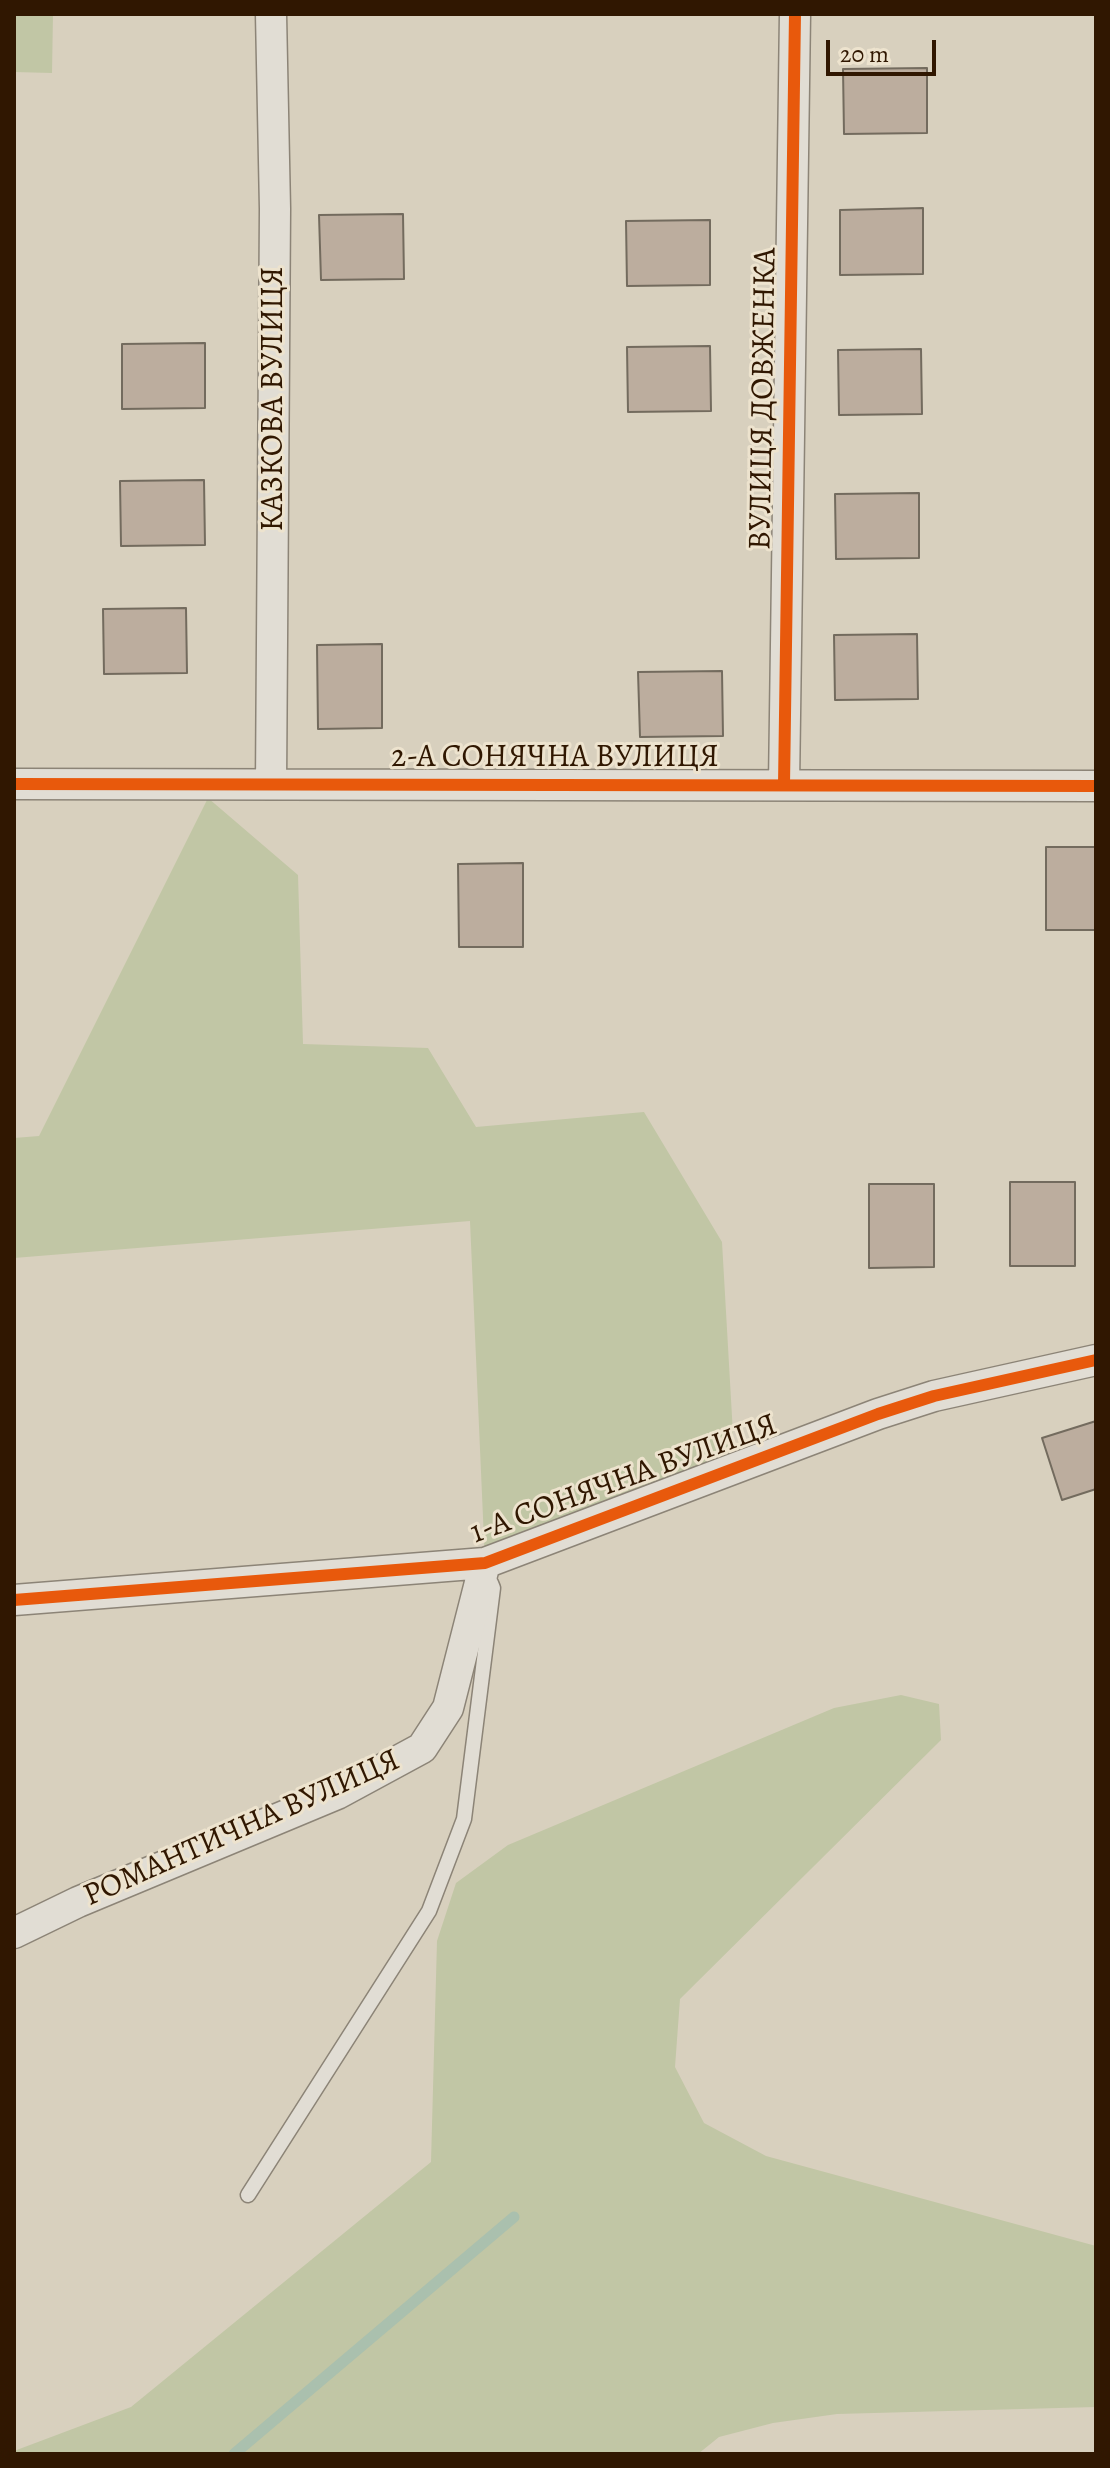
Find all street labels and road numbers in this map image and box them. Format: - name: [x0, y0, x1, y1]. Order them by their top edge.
- street label: ВУЛИЦЯ ДОВЖЕНКА: [742, 247, 786, 551]
- street label: КАЗКОВА ВУЛИЦЯ: [255, 266, 293, 532]
- street label: 2-А СОНЯЧНА ВУЛИЦЯ: [391, 739, 719, 777]
- street label: 1-А СОНЯЧНА ВУЛИЦЯ: [465, 1407, 783, 1553]
- street label: РОМАНТИЧНА ВУЛИЦЯ: [78, 1742, 406, 1916]

